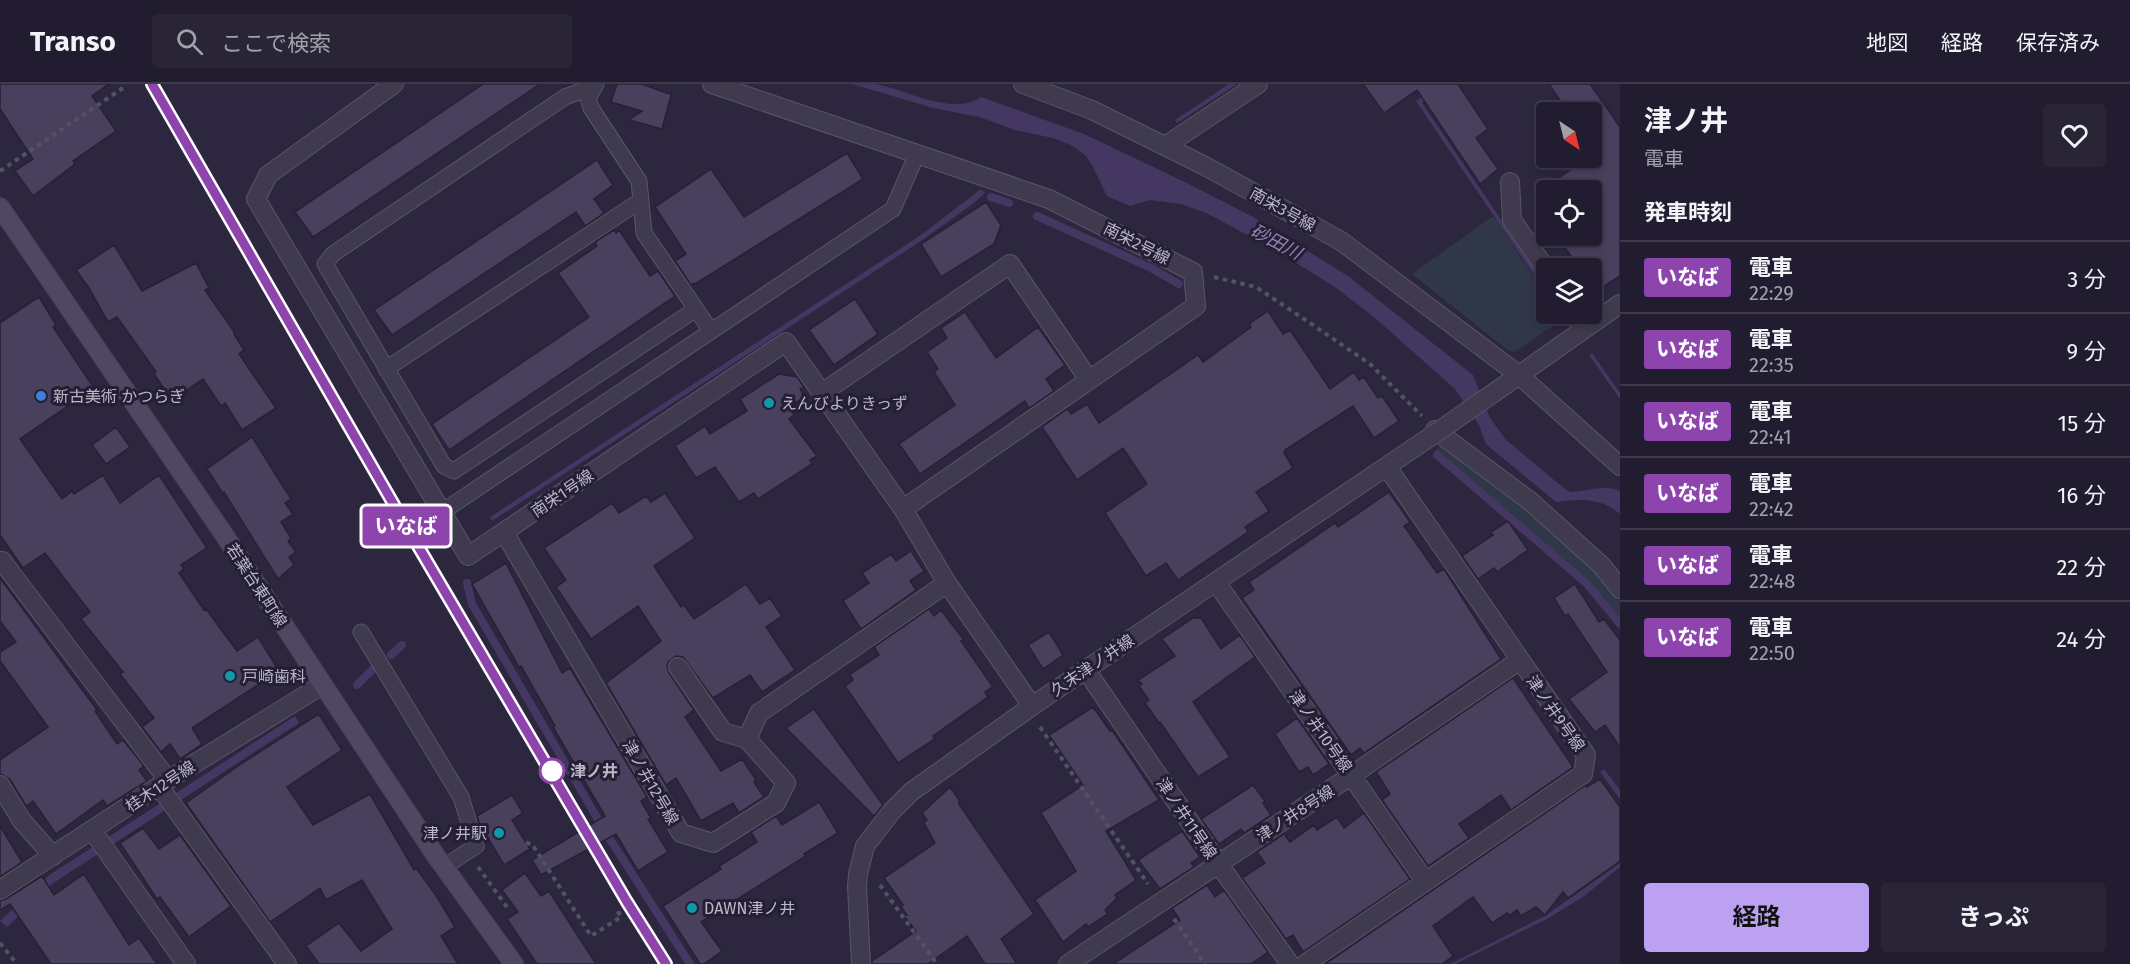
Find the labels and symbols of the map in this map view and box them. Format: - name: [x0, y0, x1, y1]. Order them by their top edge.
- north arrow: [1536, 102, 1602, 168]
- street label: 南栄3号線: [1247, 184, 1319, 235]
- street label: 南栄2号線: [1100, 219, 1173, 268]
- water label: 砂田川: [1247, 220, 1307, 265]
- place label: 新古美術 かつらぎ: [53, 387, 185, 406]
- marker: 新古美術 かつらぎ: [34, 389, 48, 403]
- place label: えんびよりきっず: [781, 394, 908, 413]
- marker: えんびよりきっず: [762, 396, 776, 410]
- street label: 南栄1号線: [528, 466, 597, 521]
- line badge: いなば: [372, 506, 440, 546]
- street label: 若葉台東町線: [222, 540, 291, 631]
- street label: 久末津ノ井線: [1047, 631, 1137, 700]
- place label: 戸崎歯科: [242, 667, 306, 686]
- marker: 戸崎歯科: [223, 669, 237, 683]
- street label: 津ノ井9号線: [1522, 672, 1589, 755]
- street label: 津ノ井10号線: [1285, 687, 1356, 776]
- street label: 津ノ井12号線: [619, 736, 683, 828]
- street label: 桂木12号線: [122, 757, 199, 816]
- marker: 津ノ井: [539, 758, 565, 784]
- place label: 津ノ井: [570, 762, 618, 781]
- street label: 津ノ井11号線: [1153, 774, 1221, 862]
- street label: 津ノ井8号線: [1253, 781, 1338, 846]
- place label: 津ノ井駅: [423, 824, 487, 843]
- marker: 津ノ井駅: [492, 826, 506, 840]
- place label: DAWN津ノ井: [704, 899, 795, 918]
- marker: DAWN津ノ井: [685, 901, 699, 915]

